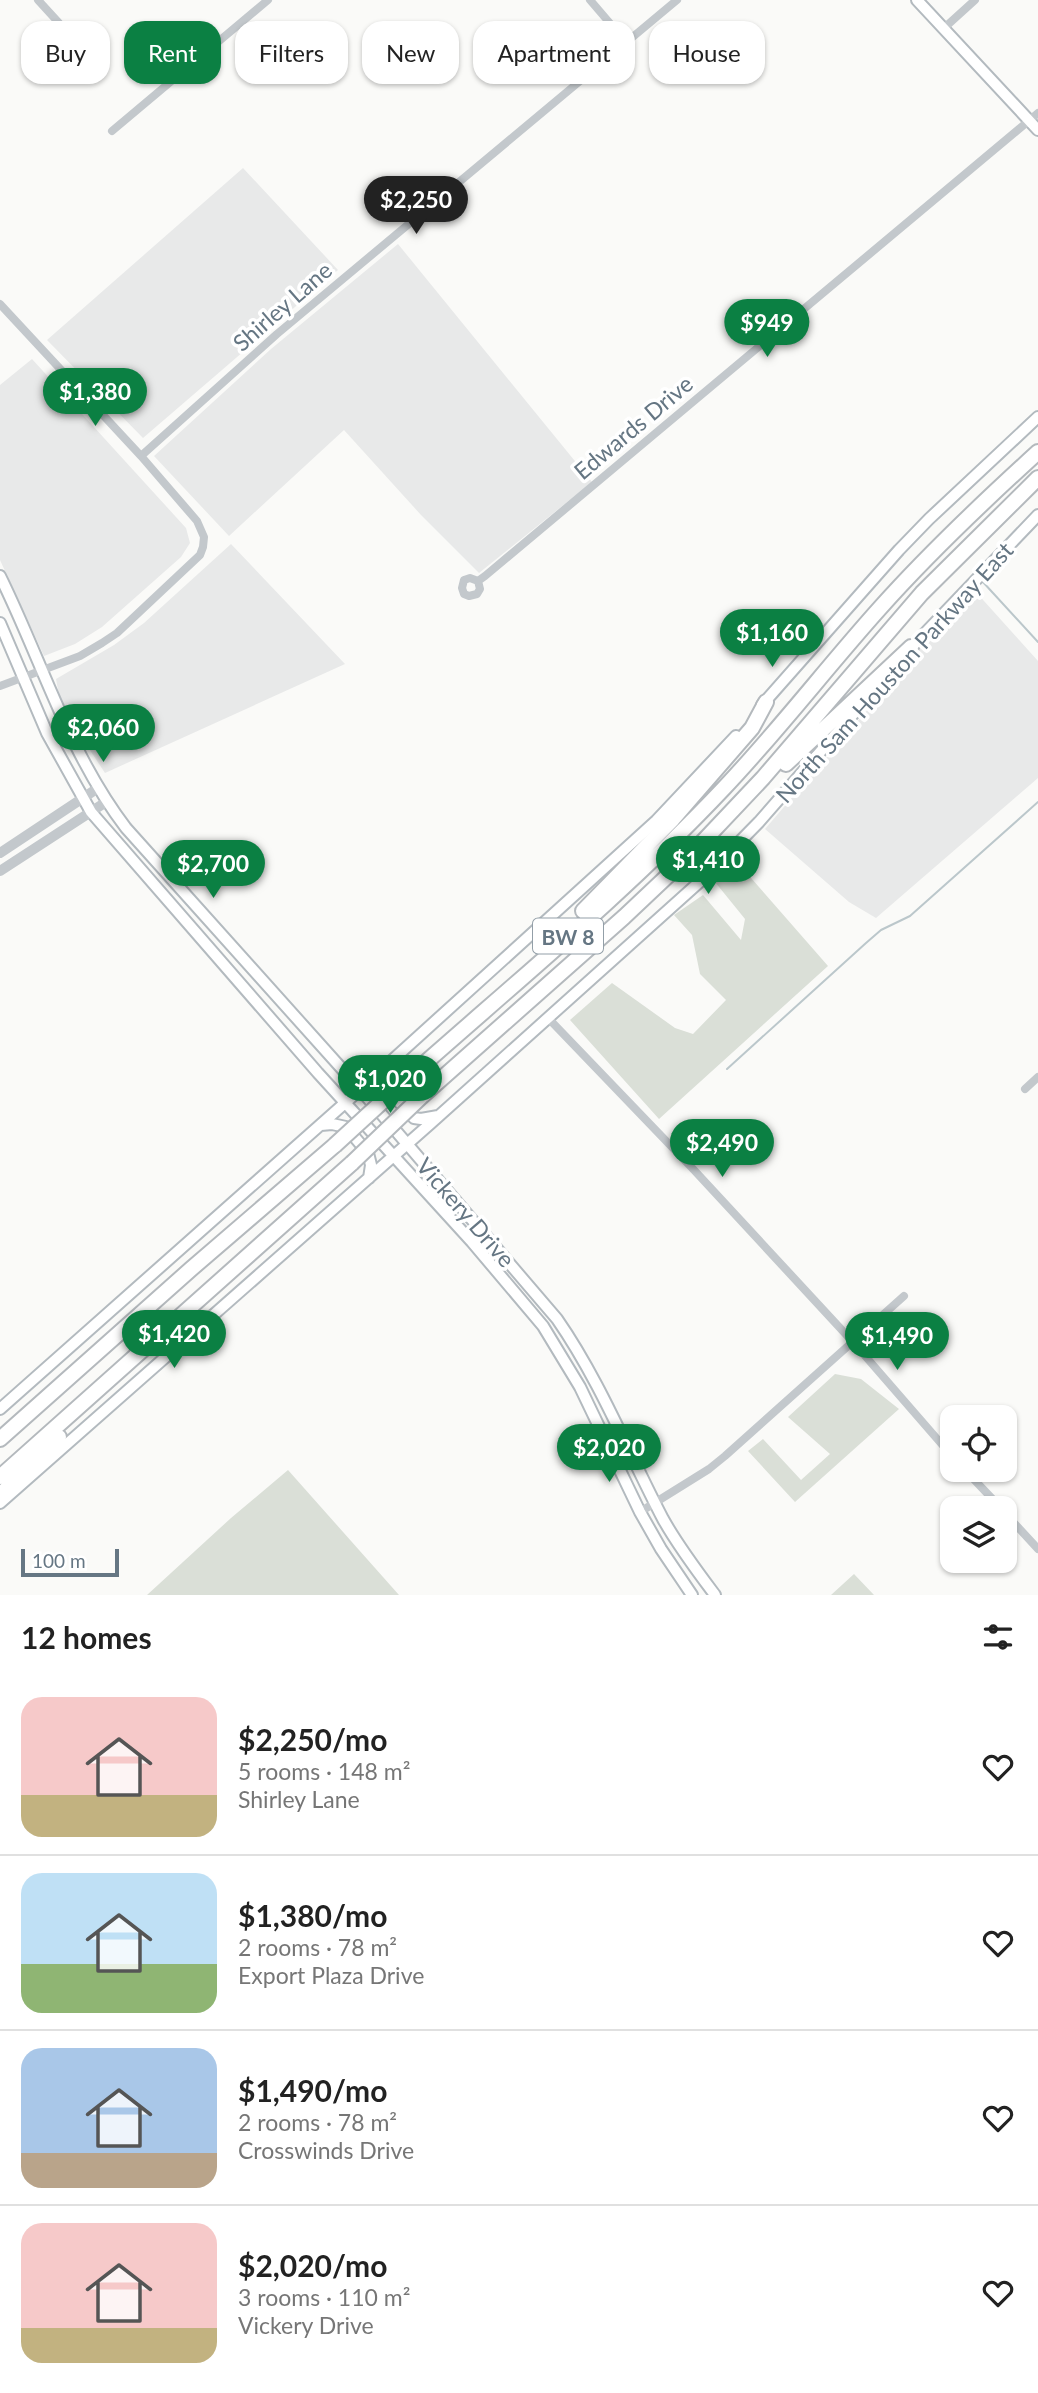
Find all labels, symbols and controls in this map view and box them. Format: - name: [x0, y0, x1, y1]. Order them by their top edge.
- chip: Buy: [21, 21, 110, 84]
- chip: Rent: [124, 21, 221, 84]
- chip: Filters: [235, 21, 348, 84]
- chip: New: [362, 21, 459, 84]
- chip: Apartment: [473, 21, 635, 84]
- chip: House: [649, 21, 765, 84]
- pin: $2,250: [359, 176, 473, 236]
- text: $2,250: [380, 185, 452, 213]
- street label: Shirley Lane: [227, 256, 337, 356]
- pin: $949: [726, 300, 808, 359]
- text: $949: [740, 308, 794, 336]
- pin: $1,380: [38, 368, 152, 428]
- street label: Edwards Drive: [568, 369, 698, 485]
- text: $1,380: [59, 377, 131, 405]
- street label: North Sam Houston Parkway East: [769, 535, 1019, 808]
- pin: $1,160: [715, 610, 829, 669]
- text: $1,160: [736, 618, 808, 646]
- pin: $2,060: [46, 704, 160, 764]
- text: $2,060: [67, 713, 139, 741]
- pin: $1,410: [651, 836, 765, 896]
- pin: $2,700: [156, 841, 270, 900]
- text: $1,410: [672, 845, 744, 873]
- text: $2,700: [177, 849, 249, 877]
- road number: BW 8: [533, 918, 603, 954]
- pin: $1,020: [333, 1056, 447, 1115]
- text: $1,020: [354, 1064, 426, 1092]
- pin: $2,490: [665, 1120, 779, 1179]
- text: $2,490: [686, 1128, 758, 1156]
- street label: Vickery Drive: [411, 1152, 521, 1272]
- pin: $1,420: [117, 1310, 231, 1370]
- pin: $1,490: [840, 1312, 954, 1372]
- text: $1,420: [138, 1319, 210, 1347]
- text: $1,490: [861, 1321, 933, 1349]
- map controls: [940, 1405, 1017, 1573]
- button: locate: [940, 1405, 1017, 1482]
- pin: $2,020: [552, 1424, 666, 1484]
- text: $2,020: [573, 1433, 645, 1461]
- button: layers: [940, 1496, 1017, 1573]
- scale bar: [21, 1546, 119, 1578]
- text: 100 m: [32, 1549, 86, 1572]
- icon: filters: [979, 1618, 1017, 1656]
- text: 12 homes: [21, 1619, 152, 1655]
- text: $2,250/mo: [238, 1721, 387, 1757]
- icon: home: [77, 1725, 161, 1809]
- icon: heart: [979, 1748, 1017, 1786]
- text: 5 rooms · 148 m²: [238, 1757, 410, 1785]
- text: Shirley Lane: [238, 1785, 360, 1813]
- text: $1,380/mo: [238, 1897, 387, 1933]
- icon: home: [77, 1901, 161, 1985]
- icon: heart: [979, 1924, 1017, 1962]
- text: 2 rooms · 78 m²: [238, 1933, 397, 1961]
- text: Export Plaza Drive: [238, 1961, 424, 1989]
- text: $1,490/mo: [238, 2072, 387, 2108]
- icon: home: [77, 2076, 161, 2160]
- icon: heart: [979, 2099, 1017, 2137]
- text: 2 rooms · 78 m²: [238, 2108, 397, 2136]
- text: Crosswinds Drive: [238, 2136, 414, 2164]
- text: $2,020/mo: [238, 2247, 387, 2283]
- icon: home: [77, 2251, 161, 2335]
- icon: heart: [979, 2274, 1017, 2312]
- text: 3 rooms · 110 m²: [238, 2283, 410, 2311]
- text: Vickery Drive: [238, 2311, 374, 2339]

